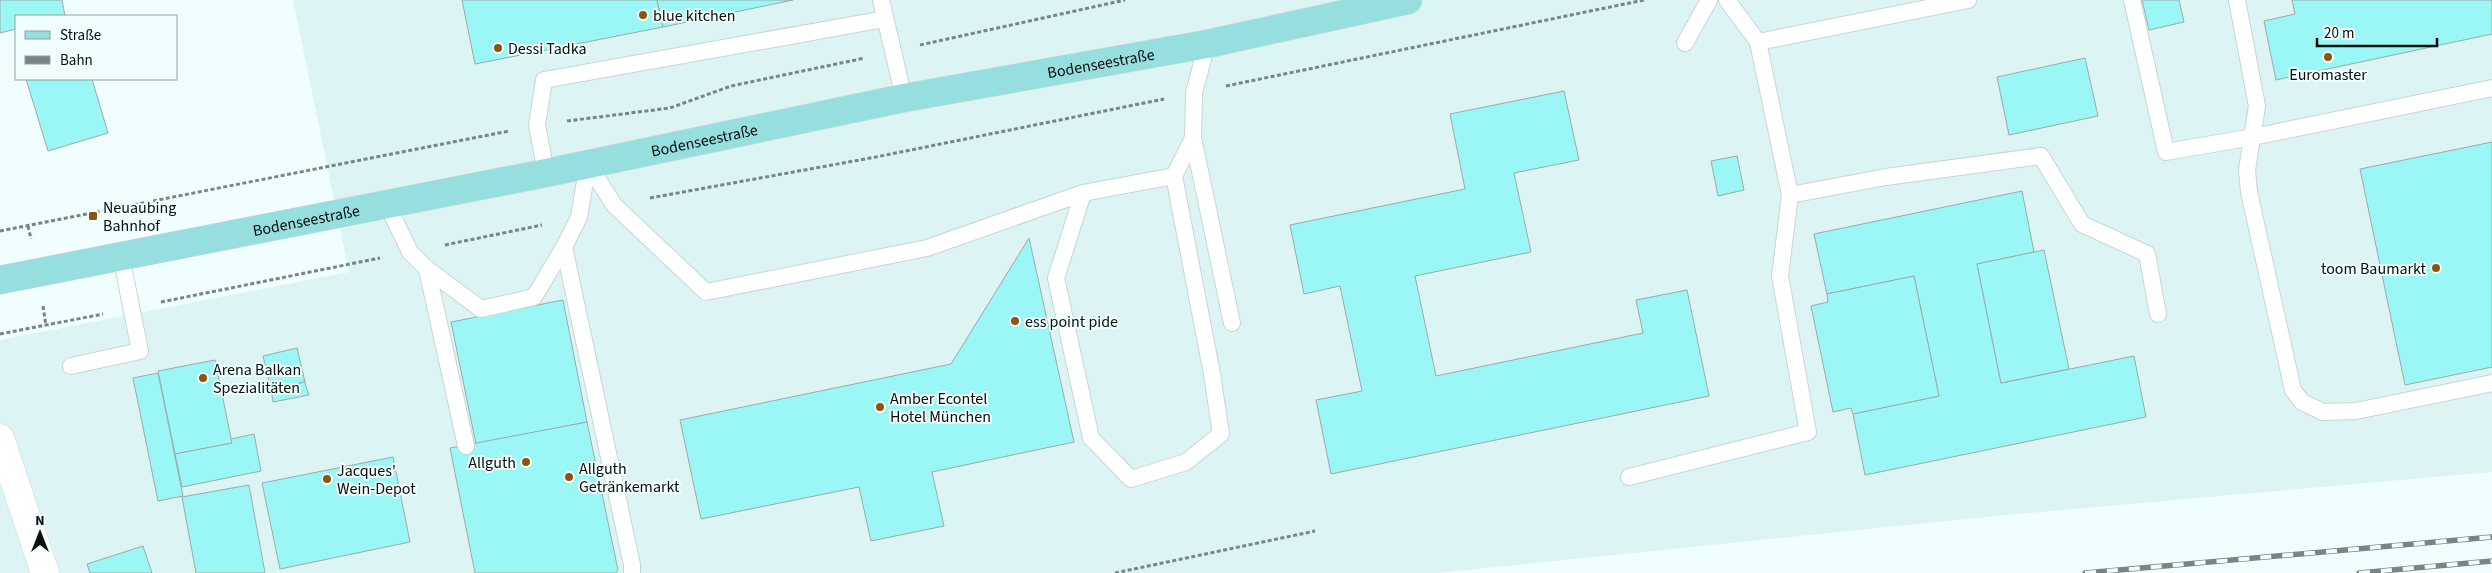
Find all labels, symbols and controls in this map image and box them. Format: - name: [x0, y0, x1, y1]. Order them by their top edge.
- place label: blue kitchen: [653, 5, 736, 27]
- marker: blue kitchen: [637, 9, 649, 21]
- legend: [15, 15, 178, 80]
- scale bar: [2317, 15, 2437, 47]
- text: 20 m: [2324, 23, 2354, 44]
- text: Straße: [60, 25, 101, 46]
- place label: Dessi Tadka: [508, 38, 587, 60]
- marker: Dessi Tadka: [492, 42, 504, 54]
- street label: Bodenseestraße: [1046, 44, 1156, 84]
- text: Bahn: [60, 50, 93, 71]
- marker: Euromaster: [2322, 51, 2334, 63]
- place label: Euromaster: [2289, 64, 2367, 86]
- street label: Bodenseestraße: [649, 119, 760, 163]
- place label: Neuaubing Bahnhof: [103, 197, 176, 237]
- street label: Bodenseestraße: [251, 200, 362, 242]
- marker: Neuaubing Bahnhof: [87, 210, 99, 222]
- place label: toom Baumarkt: [2321, 258, 2427, 280]
- marker: toom Baumarkt: [2430, 262, 2442, 274]
- place label: ess point pide: [1025, 311, 1118, 333]
- marker: ess point pide: [1009, 315, 1021, 327]
- place label: Arena Balkan Spezialitäten: [213, 359, 301, 399]
- marker: Arena Balkan Spezialitäten: [197, 372, 209, 384]
- place label: Amber Econtel Hotel München: [890, 388, 991, 428]
- marker: Amber Econtel Hotel München: [874, 401, 886, 413]
- place label: Allguth: [468, 452, 516, 474]
- marker: Allguth: [520, 456, 532, 468]
- place label: Allguth Getränkemarkt: [579, 458, 680, 498]
- place label: Jacques' Wein-Depot: [337, 460, 416, 500]
- marker: Allguth Getränkemarkt: [563, 471, 575, 483]
- marker: Jacques' Wein-Depot: [321, 473, 333, 485]
- north arrow: [15, 508, 65, 558]
- text: N: [35, 511, 45, 531]

